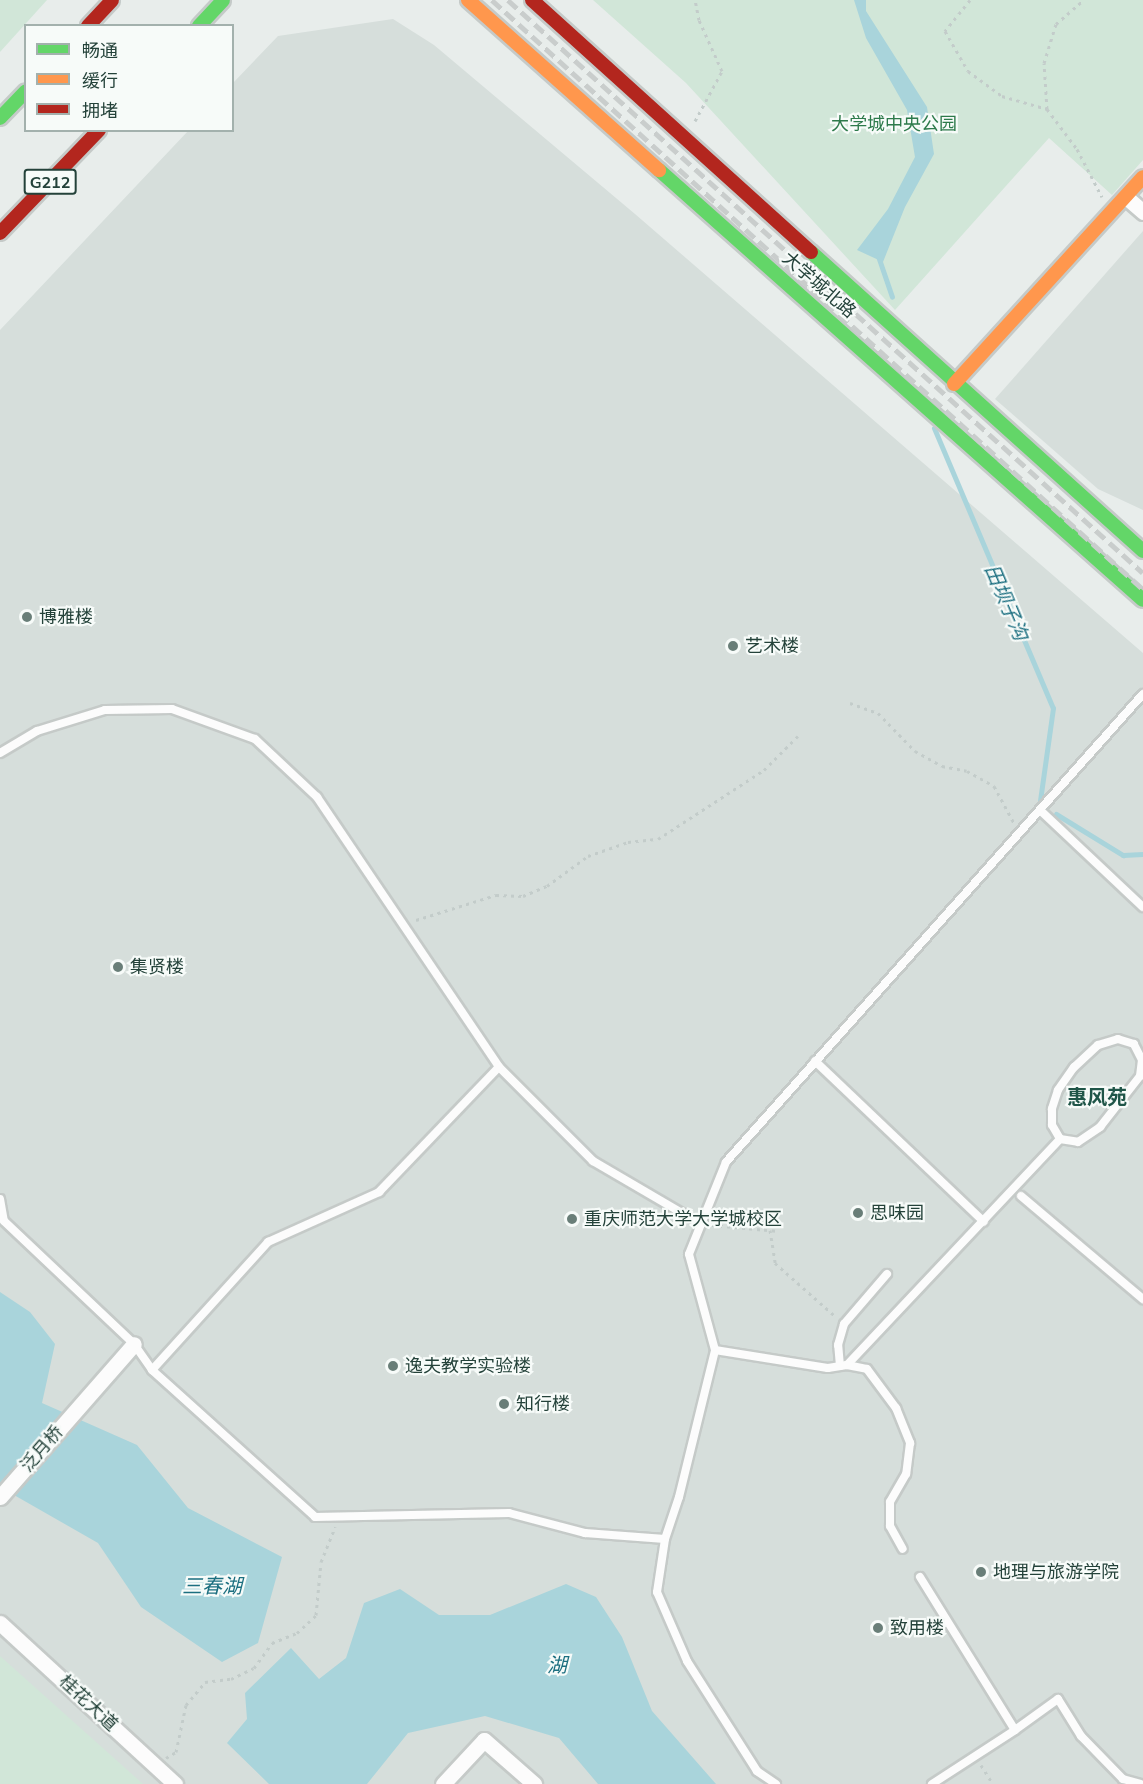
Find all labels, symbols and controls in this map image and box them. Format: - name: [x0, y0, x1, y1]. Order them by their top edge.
- legend: [24, 24, 234, 132]
- text: 畅通: [82, 39, 118, 62]
- text: 缓行: [82, 69, 118, 92]
- text: 拥堵: [82, 99, 118, 122]
- park label: 大学城中央公园: [831, 113, 957, 135]
- road number: G212: [23, 169, 77, 195]
- street label: 大学城北路: [778, 247, 860, 323]
- water label: 田坝子沟: [980, 560, 1034, 644]
- place label: 博雅楼: [39, 606, 93, 628]
- marker: 博雅楼: [20, 610, 34, 624]
- place label: 艺术楼: [745, 635, 799, 657]
- marker: 艺术楼: [726, 639, 740, 653]
- place label: 集贤楼: [130, 956, 184, 978]
- marker: 集贤楼: [111, 960, 125, 974]
- district label: 惠风苑: [1067, 1084, 1127, 1108]
- place label: 思味园: [870, 1202, 924, 1224]
- marker: 思味园: [851, 1206, 865, 1220]
- place label: 重庆师范大学大学城校区: [584, 1208, 782, 1230]
- marker: 重庆师范大学大学城校区: [565, 1212, 579, 1226]
- place label: 逸夫教学实验楼: [405, 1355, 531, 1377]
- marker: 逸夫教学实验楼: [386, 1359, 400, 1373]
- place label: 知行楼: [516, 1393, 570, 1415]
- marker: 知行楼: [497, 1397, 511, 1411]
- street label: 泛月桥: [16, 1422, 68, 1476]
- place label: 地理与旅游学院: [993, 1561, 1119, 1583]
- marker: 地理与旅游学院: [974, 1565, 988, 1579]
- water label: 三春湖: [182, 1573, 242, 1597]
- place label: 致用楼: [890, 1617, 944, 1639]
- marker: 致用楼: [871, 1621, 885, 1635]
- water label: 湖: [547, 1652, 567, 1676]
- street label: 桂花大道: [54, 1671, 122, 1735]

